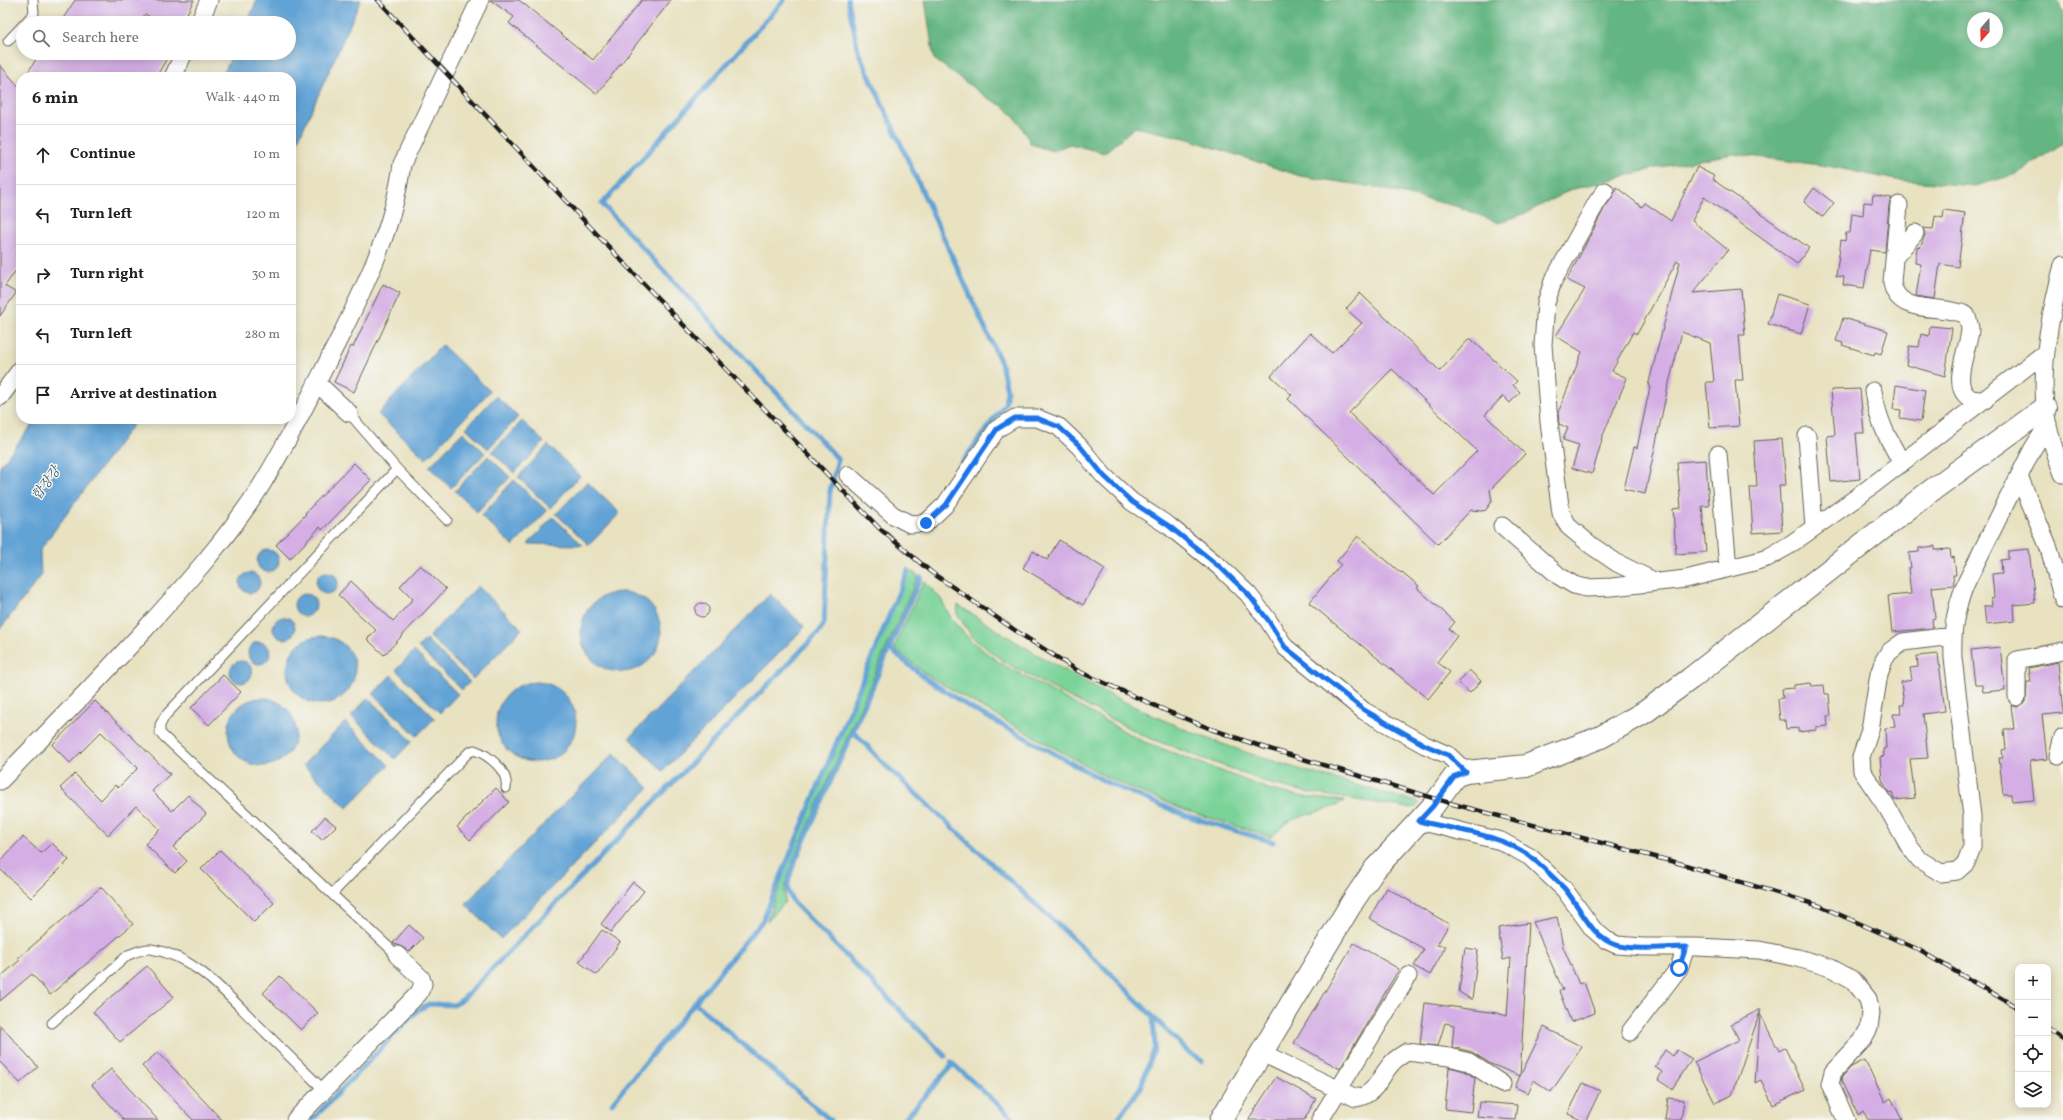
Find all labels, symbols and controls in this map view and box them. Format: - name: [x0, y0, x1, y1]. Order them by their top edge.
- north arrow: [1967, 12, 2003, 48]
- search box: [16, 16, 296, 60]
- icon: search: [30, 27, 52, 49]
- text: Search here: [62, 28, 139, 49]
- text: 6 min: [32, 87, 78, 110]
- text: Walk · 440 m: [205, 89, 280, 107]
- icon: ahead: [32, 144, 54, 166]
- text: Continue: [70, 144, 135, 165]
- text: 10 m: [253, 146, 280, 164]
- icon: left: [32, 204, 54, 226]
- text: Turn left: [70, 204, 132, 225]
- text: 120 m: [246, 206, 280, 224]
- icon: right: [32, 264, 54, 286]
- text: Turn right: [70, 264, 144, 285]
- text: 30 m: [252, 266, 280, 284]
- icon: left: [32, 324, 54, 346]
- text: Turn left: [70, 324, 132, 345]
- text: 280 m: [244, 326, 280, 344]
- icon: arrive: [32, 384, 54, 406]
- text: Arrive at destination: [70, 384, 217, 405]
- water label: 합장강: [29, 462, 67, 505]
- route end: [917, 514, 935, 532]
- route start: [1670, 959, 1688, 977]
- map controls: [2015, 964, 2051, 1108]
- button: +: [2015, 964, 2051, 1000]
- button: −: [2015, 1000, 2051, 1036]
- button: locate: [2015, 1036, 2051, 1072]
- button: layers: [2015, 1072, 2051, 1108]

